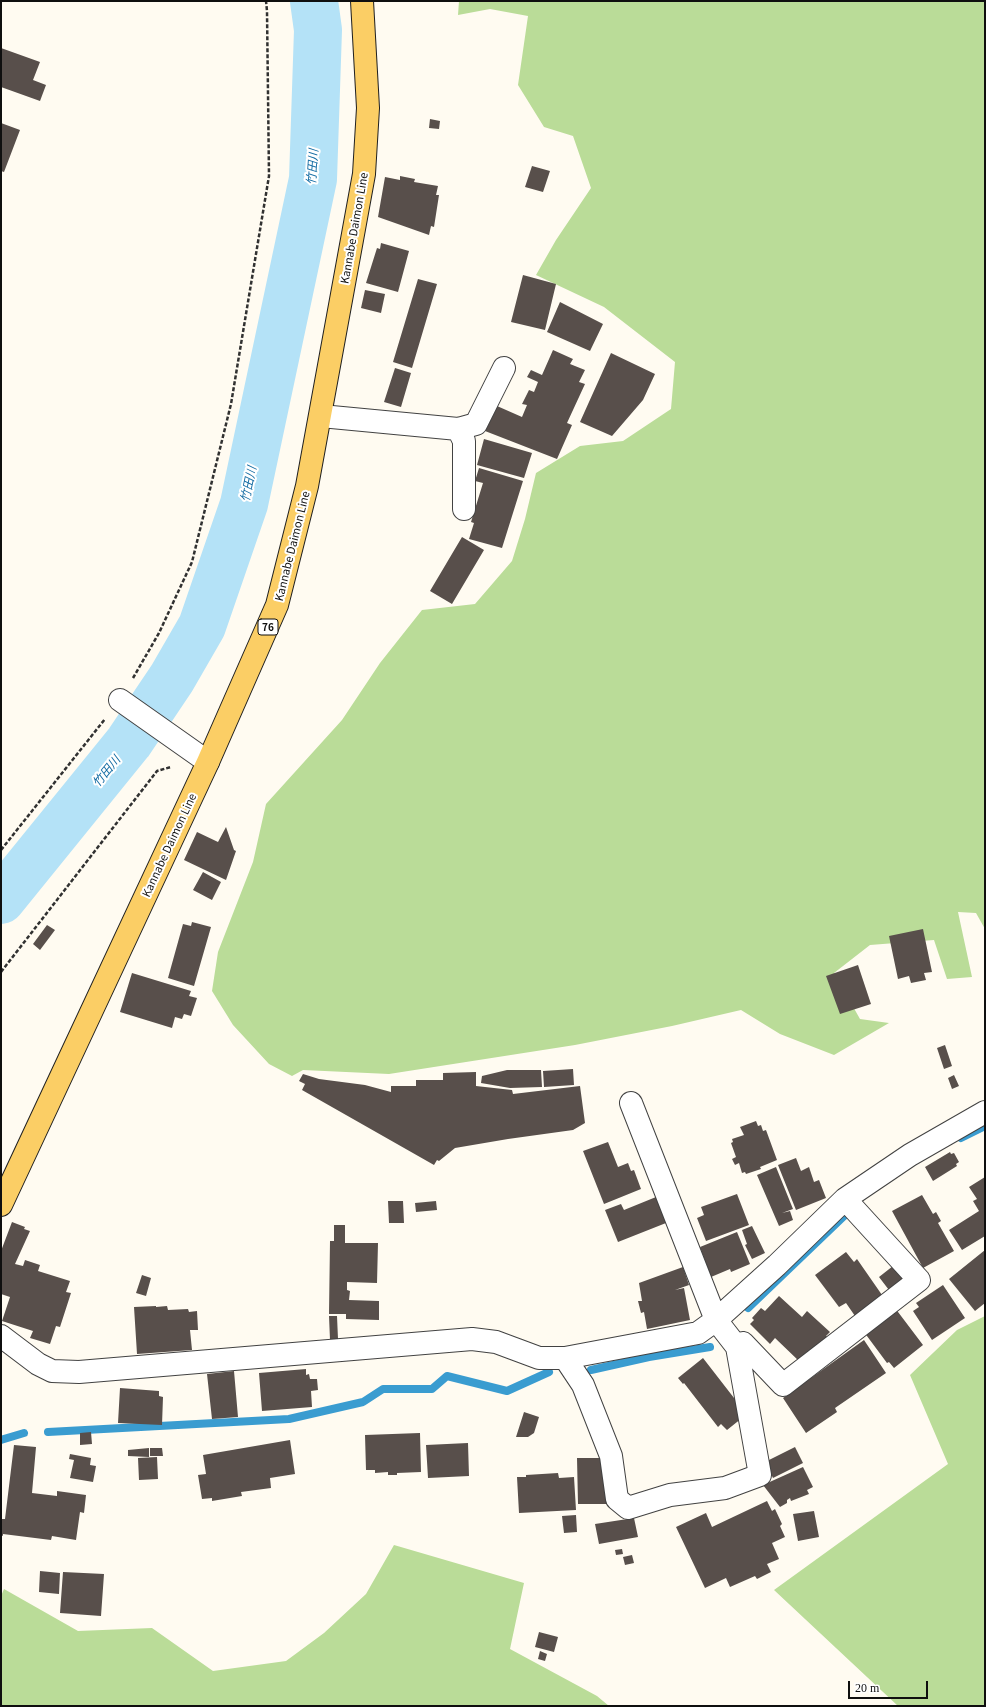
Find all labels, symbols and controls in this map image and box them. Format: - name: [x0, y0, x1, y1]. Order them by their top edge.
- water label: 竹田川: [304, 149, 320, 185]
- street label: Kannabe Daimon Line: [338, 171, 370, 285]
- water label: 竹田川: [237, 465, 259, 503]
- street label: Kannabe Daimon Line: [272, 490, 312, 602]
- road number: 76: [258, 619, 278, 635]
- water label: 竹田川: [89, 752, 123, 790]
- street label: Kannabe Daimon Line: [139, 791, 199, 899]
- scale bar: [850, 1673, 930, 1699]
- text: 20 m: [855, 1681, 879, 1695]

